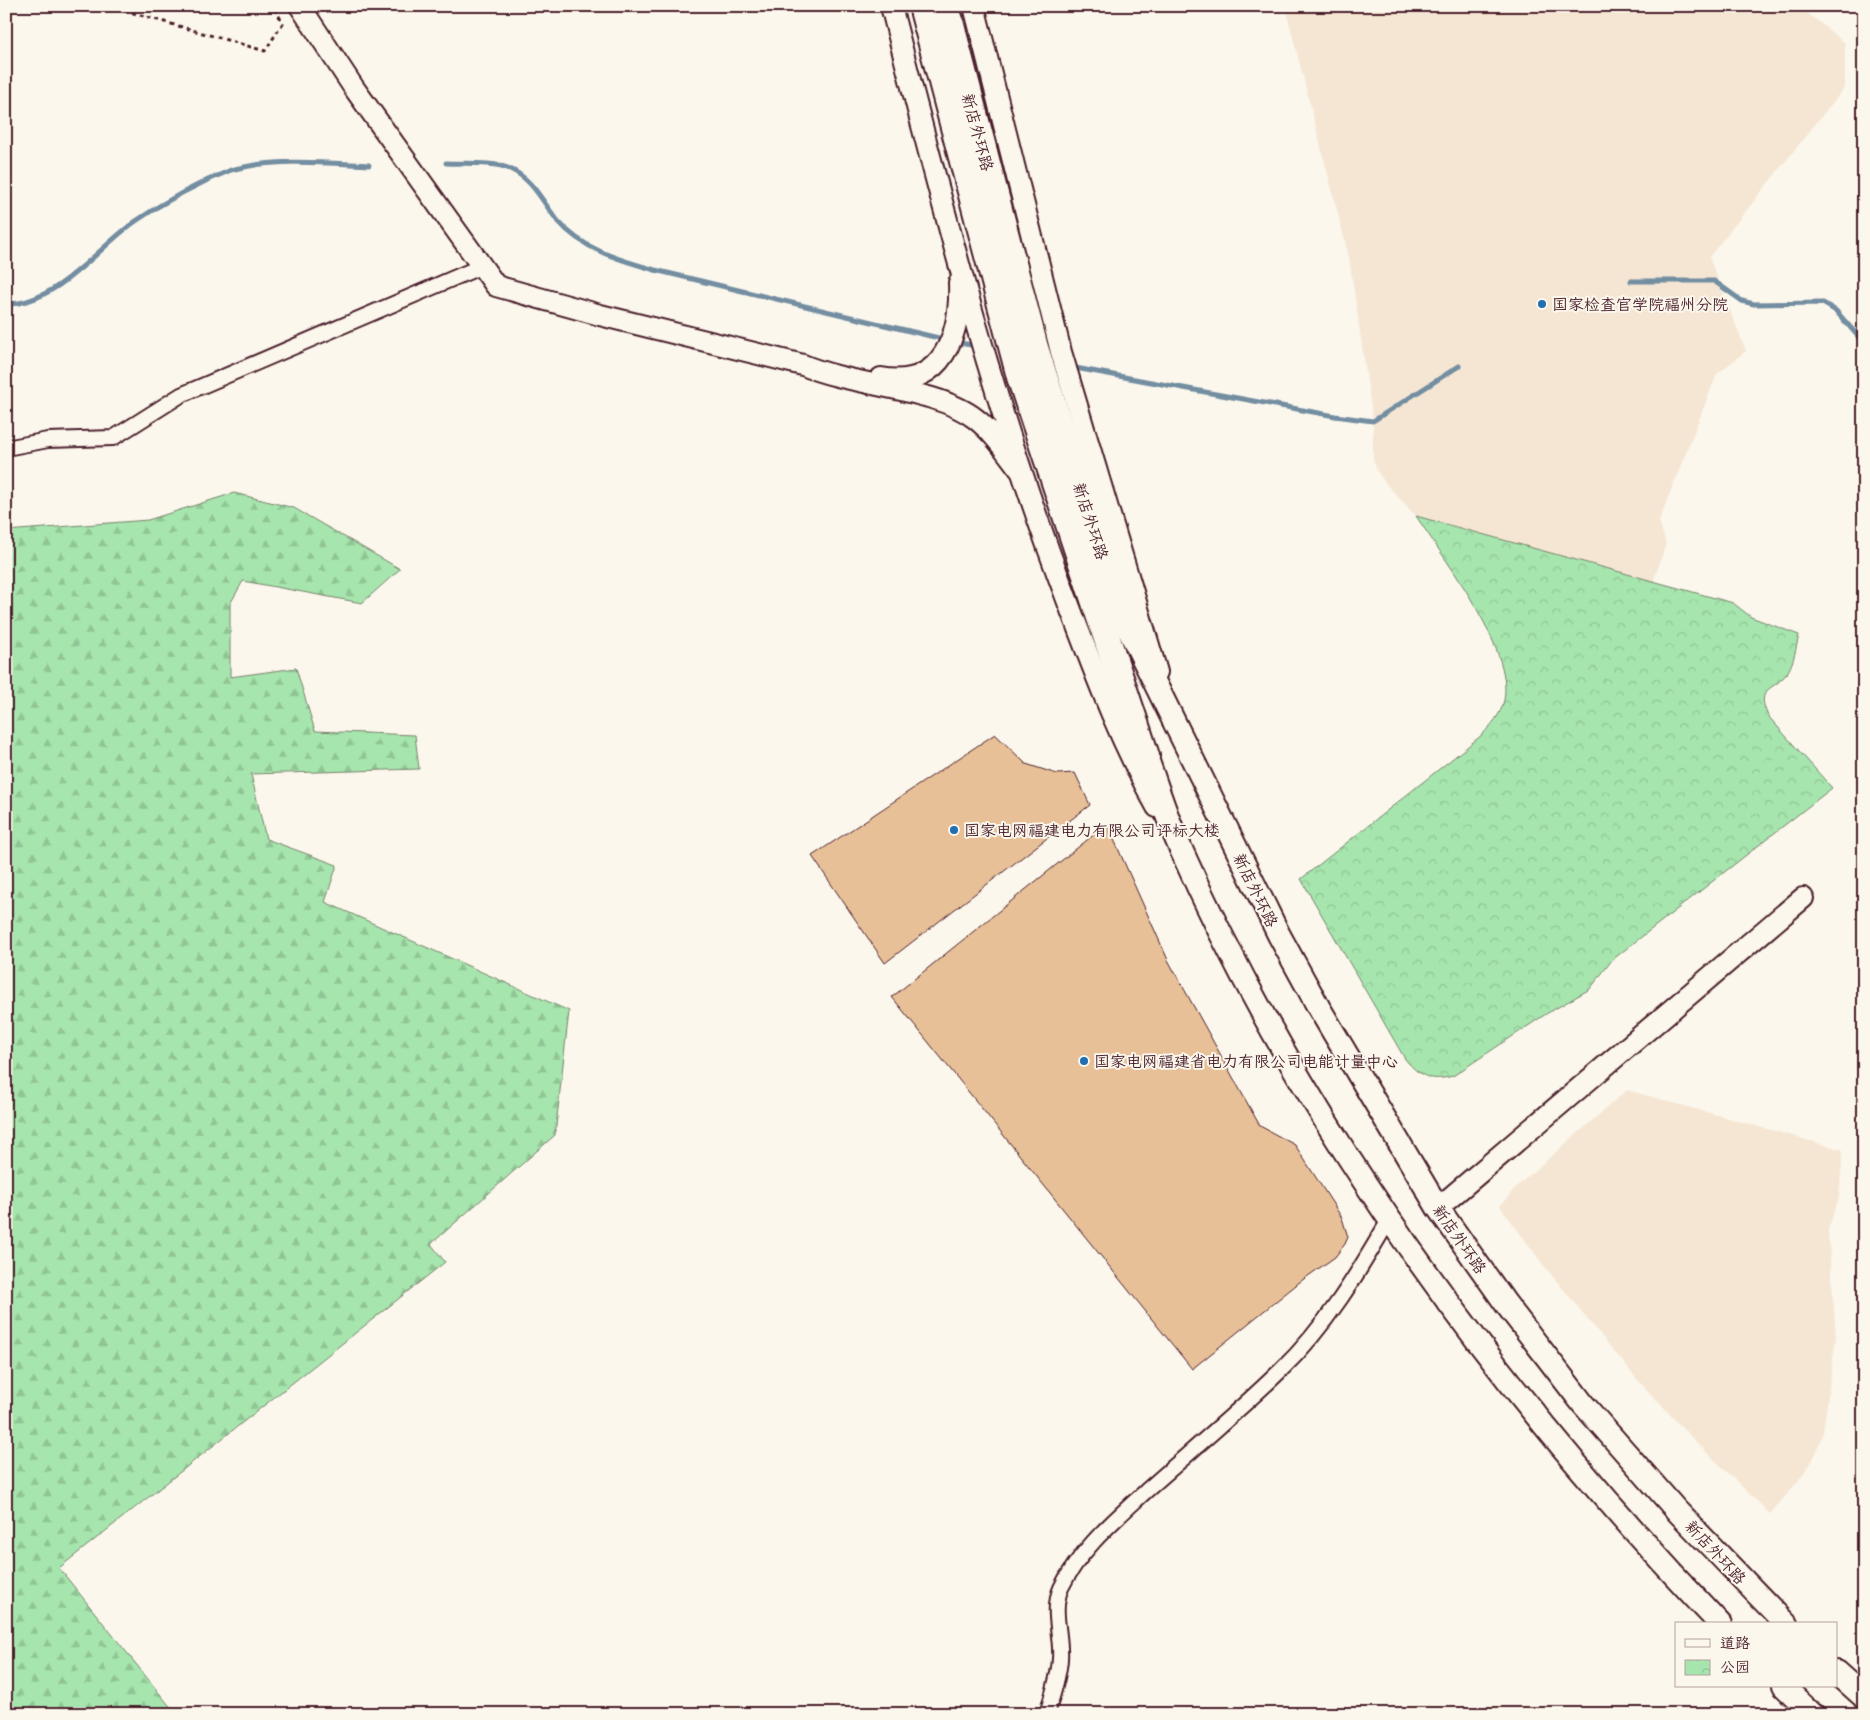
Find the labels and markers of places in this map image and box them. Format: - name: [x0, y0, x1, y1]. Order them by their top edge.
- place label: 国家检查官学院福州分院: [1552, 293, 1728, 315]
- marker: 国家检查官学院福州分院: [1536, 298, 1548, 310]
- place label: 国家电网福建电力有限公司评标大楼: [964, 819, 1220, 841]
- marker: 国家电网福建电力有限公司评标大楼: [948, 824, 960, 836]
- place label: 国家电网福建省电力有限公司电能计量中心: [1094, 1050, 1398, 1072]
- marker: 国家电网福建省电力有限公司电能计量中心: [1078, 1055, 1090, 1067]

